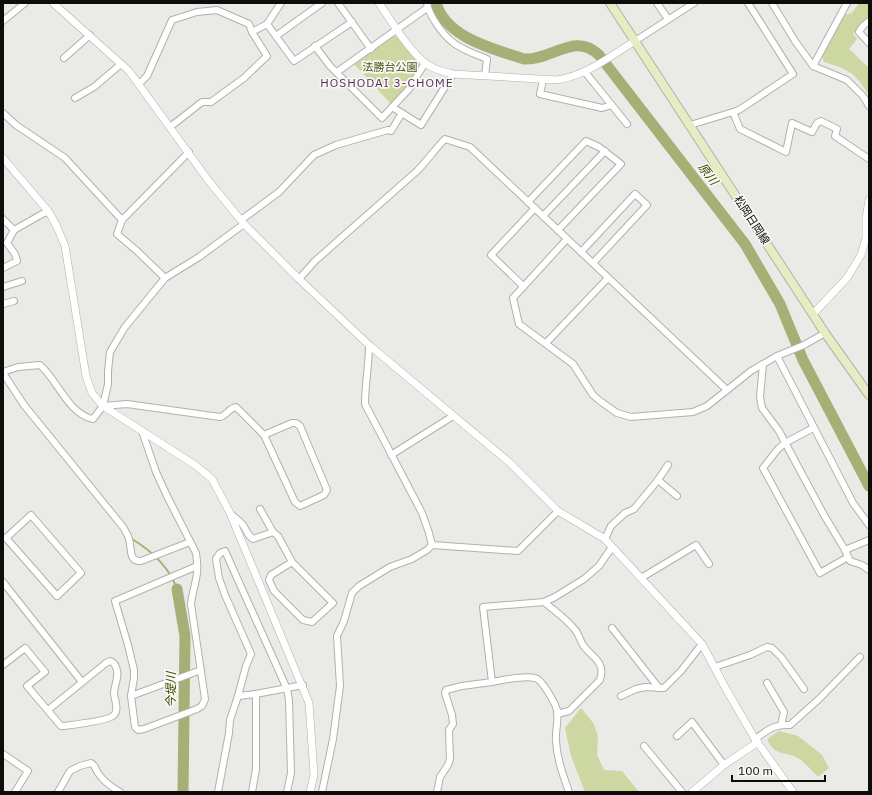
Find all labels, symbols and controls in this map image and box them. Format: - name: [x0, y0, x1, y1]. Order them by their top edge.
- park label: 法勝台公園: [363, 60, 418, 74]
- district label: HOSHODAI 3-CHOME: [320, 75, 454, 90]
- water label: 原川: [695, 160, 723, 189]
- street label: 松岡日岡線: [731, 193, 773, 247]
- water label: 今堤川: [163, 670, 178, 708]
- scale bar: [732, 757, 825, 783]
- text: 100 m: [738, 763, 773, 778]

